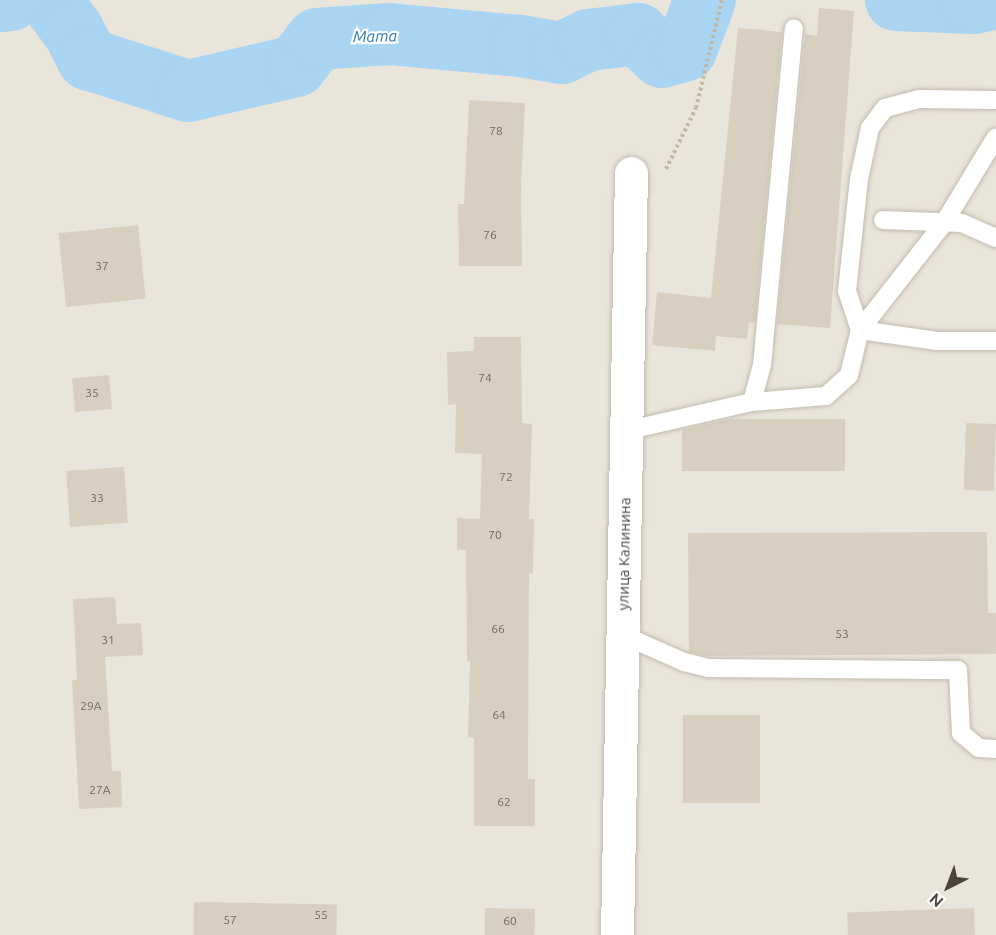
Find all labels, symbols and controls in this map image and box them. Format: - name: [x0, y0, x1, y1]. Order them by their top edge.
- water label: Мата: [353, 26, 397, 46]
- house number: 78: [489, 124, 503, 138]
- house number: 76: [483, 228, 497, 242]
- house number: 37: [95, 259, 109, 273]
- house number: 74: [478, 371, 492, 385]
- house number: 35: [85, 386, 99, 400]
- house number: 72: [499, 470, 513, 484]
- house number: 33: [90, 491, 104, 505]
- street label: улица Калинина: [614, 497, 634, 611]
- house number: 70: [488, 528, 502, 542]
- house number: 66: [491, 622, 505, 636]
- house number: 53: [835, 627, 849, 641]
- house number: 31: [101, 633, 115, 647]
- house number: 29А: [80, 699, 102, 713]
- house number: 64: [492, 708, 506, 722]
- house number: 27А: [89, 783, 111, 797]
- house number: 62: [497, 795, 511, 809]
- north arrow: [918, 857, 978, 917]
- text: N: [925, 890, 946, 911]
- house number: 55: [314, 908, 328, 922]
- house number: 57: [223, 913, 237, 927]
- house number: 60: [503, 914, 517, 928]

